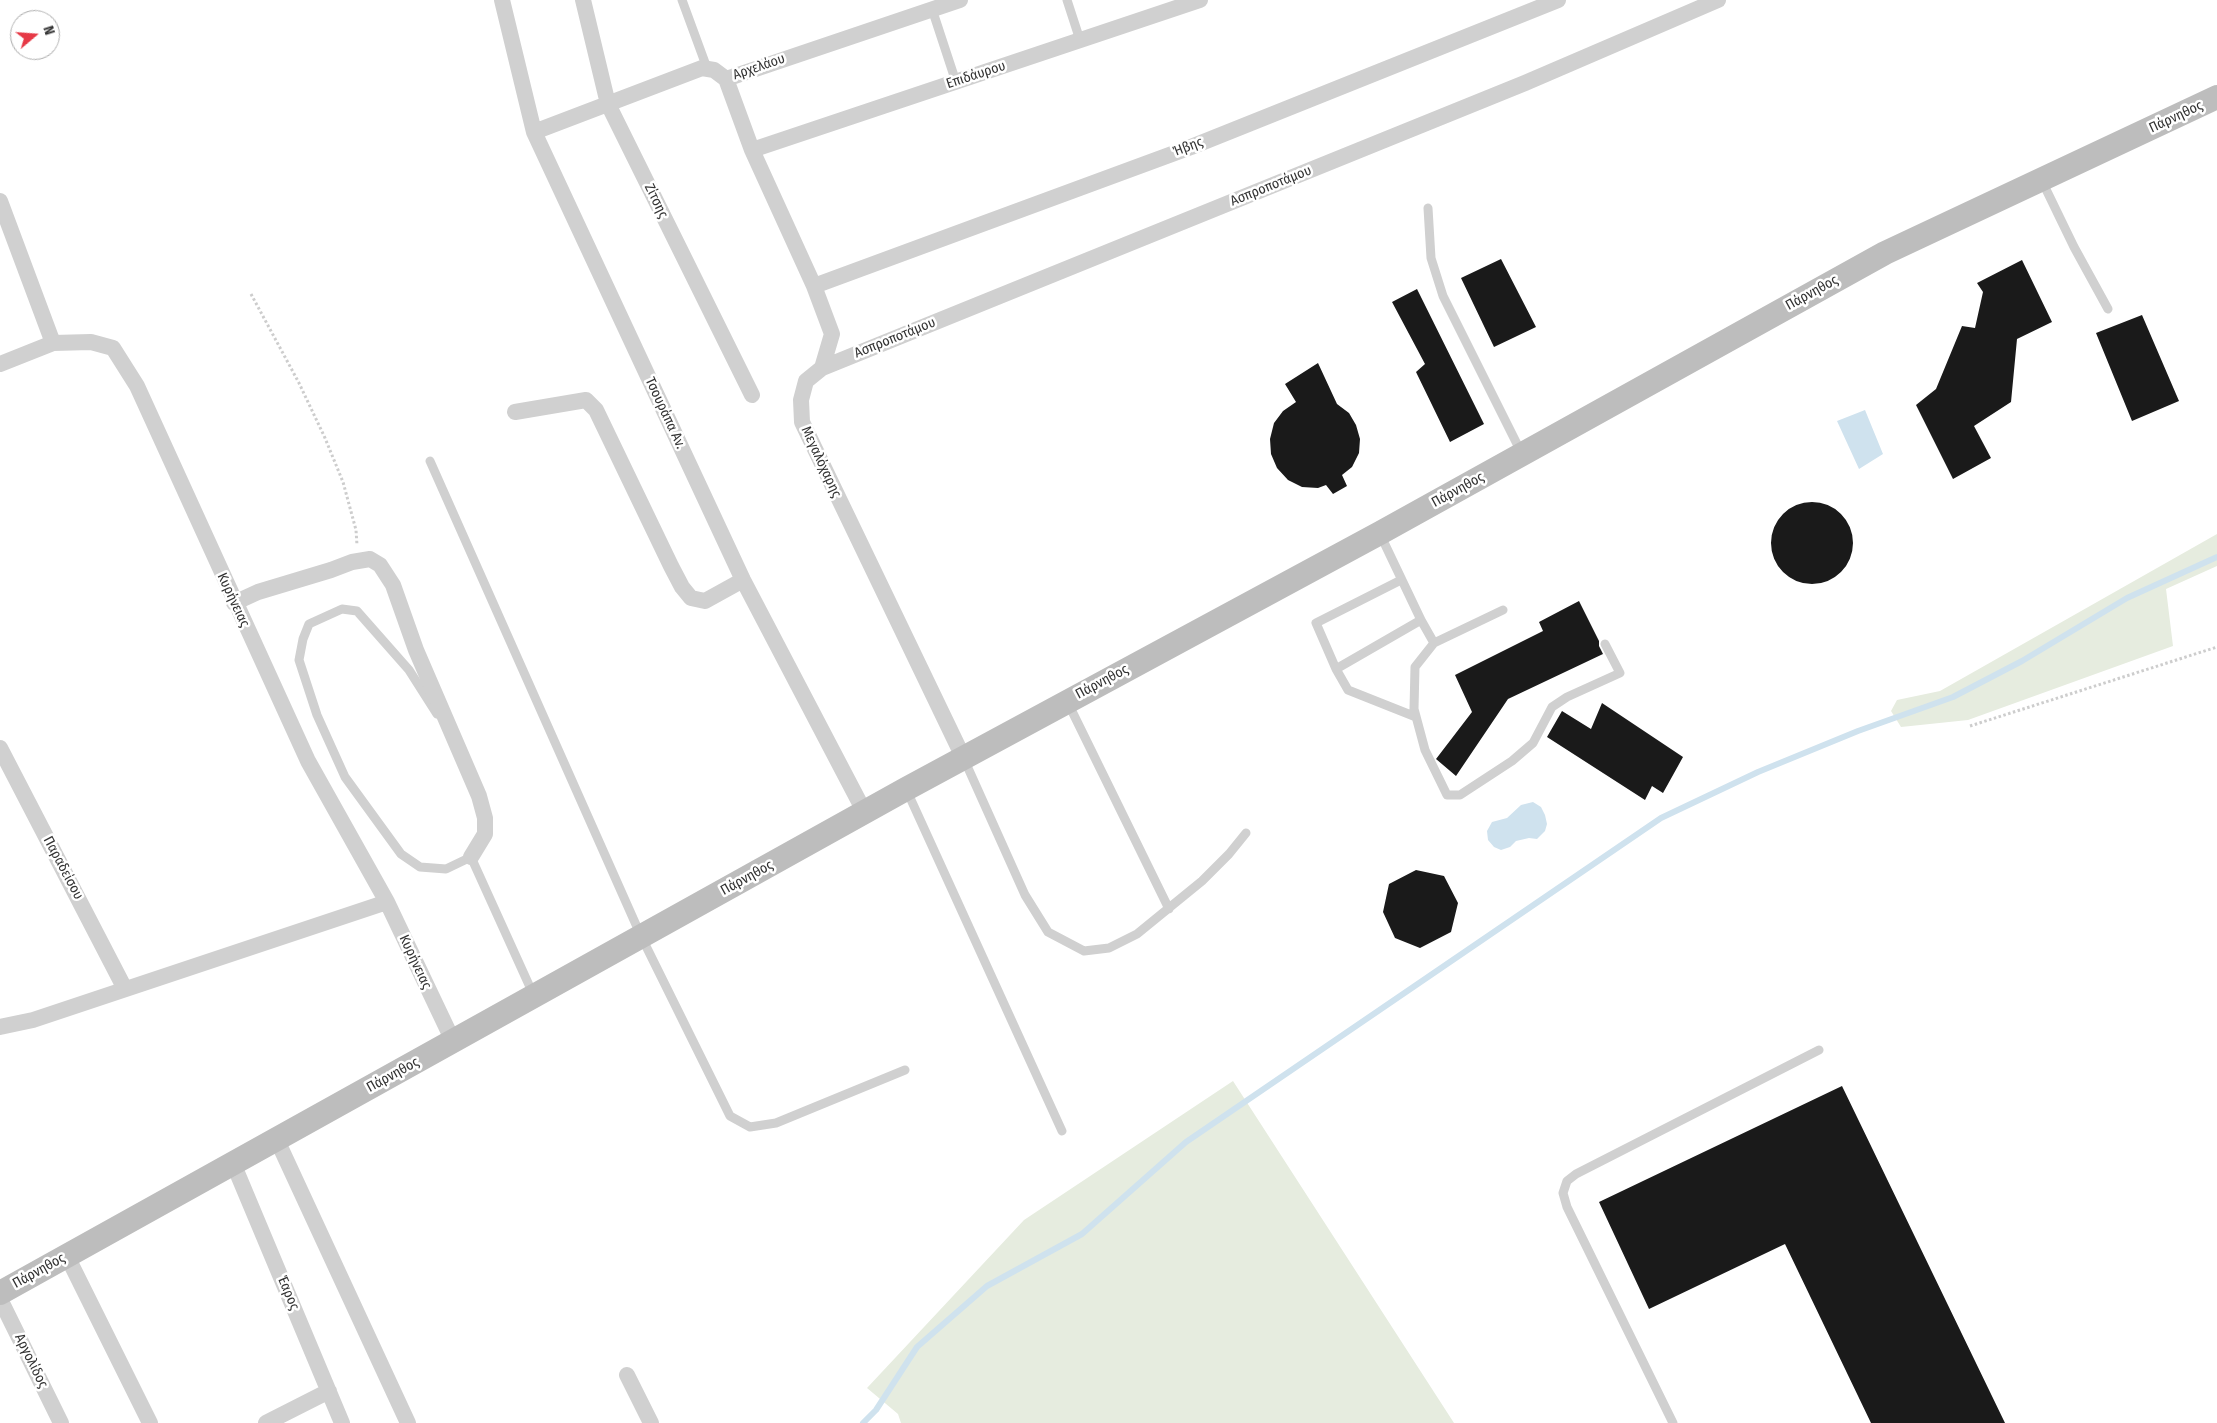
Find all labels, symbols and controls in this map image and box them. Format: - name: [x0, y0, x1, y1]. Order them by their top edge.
- north arrow: [10, 10, 60, 60]
- text: N: [39, 24, 58, 37]
- street label: Αρχελάου: [731, 50, 787, 84]
- street label: Επιδάυρου: [944, 58, 1008, 92]
- street label: Πάρνηθος: [2147, 97, 2205, 137]
- street label: Ήβης: [1171, 134, 1205, 160]
- street label: Ασπροποτάμου: [1228, 162, 1314, 210]
- street label: Ζίτσης: [641, 181, 671, 221]
- street label: Πάρνηθος: [1783, 272, 1841, 314]
- street label: Ασπροποτάμου: [852, 314, 938, 362]
- street label: Τσουράπα Αν.: [641, 375, 689, 451]
- street label: Μεγαλόχαρης: [797, 424, 845, 500]
- street label: Πάρνηθος: [1429, 469, 1487, 511]
- street label: Κυρήνειας: [213, 570, 253, 630]
- street label: Πάρνηθος: [1073, 661, 1131, 703]
- street label: Παραδείσου: [39, 833, 87, 903]
- street label: Πάρνηθος: [718, 857, 776, 899]
- street label: Κυρήνειας: [395, 932, 435, 992]
- street label: Πάρνηθος: [364, 1054, 422, 1096]
- street label: Πάρνηθος: [10, 1250, 68, 1292]
- street label: Έαρος: [273, 1273, 303, 1313]
- street label: Αργολίδος: [11, 1331, 51, 1391]

